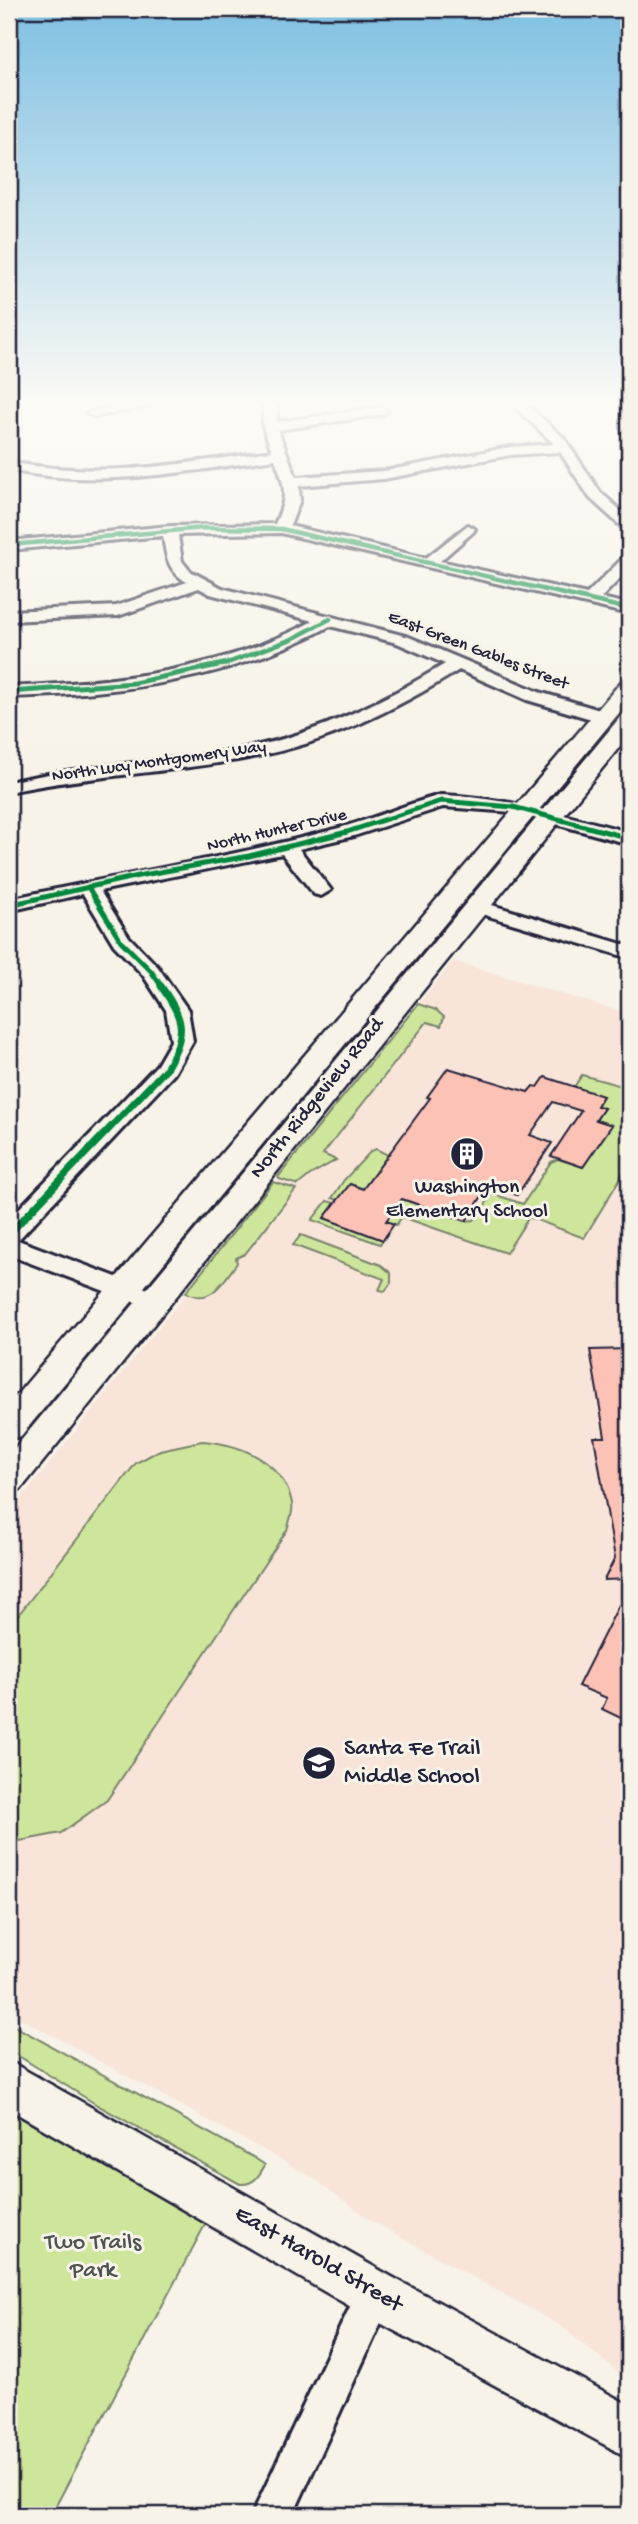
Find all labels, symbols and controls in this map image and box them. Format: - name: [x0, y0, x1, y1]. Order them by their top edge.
- street label: East Green Gables Street: [385, 607, 573, 696]
- street label: North Lucy Montgomery Way: [51, 737, 268, 787]
- street label: North Hunter Drive: [205, 805, 349, 857]
- street label: North Ridgeview Road: [246, 1012, 391, 1184]
- building icon: Washington Elementary School: [448, 1135, 486, 1173]
- place label: Washington Elementary School: [386, 1176, 548, 1225]
- place label: Santa Fe Trail Middle School: [344, 1735, 481, 1792]
- school or university icon: Santa Fe Trail Middle School: [300, 1744, 338, 1782]
- street label: East Harold Street: [229, 2200, 409, 2321]
- park label: Two Trails Park: [43, 2229, 142, 2286]

